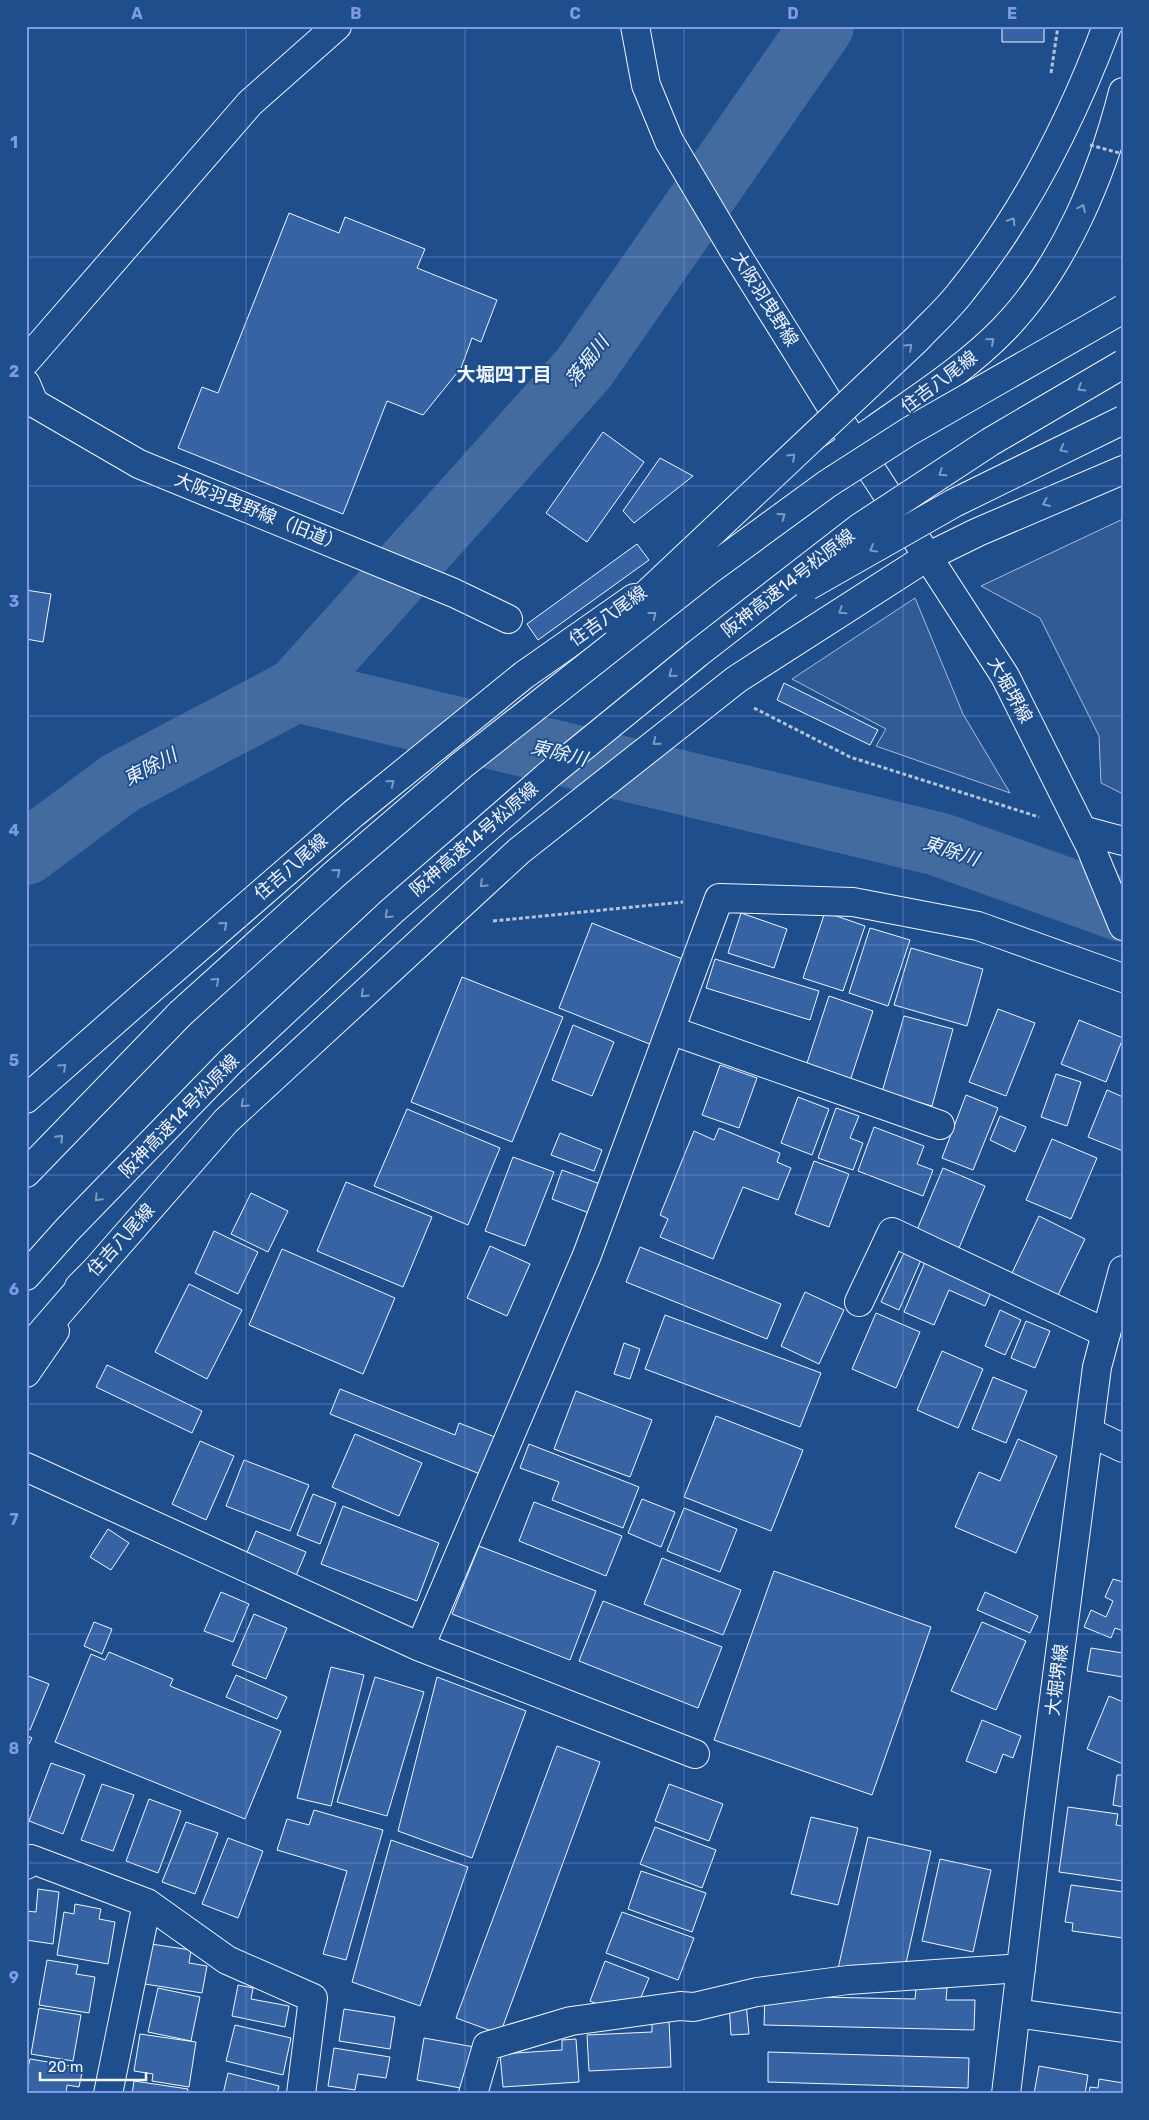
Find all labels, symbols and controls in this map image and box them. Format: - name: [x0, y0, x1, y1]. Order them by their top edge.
- text: A: [131, 4, 143, 23]
- text: B: [350, 4, 362, 23]
- text: C: [569, 4, 581, 23]
- text: D: [787, 4, 799, 23]
- text: E: [1007, 4, 1017, 23]
- text: 1: [10, 133, 18, 152]
- one-way arrow: [1076, 204, 1087, 213]
- one-way arrow: [1005, 218, 1015, 227]
- street label: 大阪羽曳野線: [727, 247, 803, 351]
- water label: 落堀川: [560, 330, 615, 391]
- one-way arrow: [985, 338, 994, 347]
- one-way arrow: [904, 344, 913, 353]
- street label: 住吉八尾線: [896, 346, 982, 418]
- text: 2: [9, 362, 19, 381]
- district label: 大堀四丁目: [456, 363, 552, 386]
- one-way arrow: [1077, 382, 1086, 392]
- one-way arrow: [1059, 442, 1068, 453]
- one-way arrow: [786, 454, 795, 463]
- one-way arrow: [939, 467, 948, 476]
- street label: 大阪羽曳野線（旧道）: [171, 468, 347, 556]
- one-way arrow: [1042, 496, 1051, 507]
- one-way arrow: [776, 514, 785, 522]
- street label: 阪神高速14号松原線: [717, 524, 859, 642]
- one-way arrow: [869, 542, 878, 552]
- street label: 住吉八尾線: [565, 581, 651, 651]
- text: 3: [9, 592, 19, 611]
- one-way arrow: [838, 605, 847, 615]
- one-way arrow: [647, 612, 656, 620]
- street label: 大堀堺線: [983, 653, 1037, 727]
- one-way arrow: [668, 669, 677, 678]
- water label: 東除川: [529, 735, 591, 772]
- one-way arrow: [653, 736, 662, 745]
- water label: 東除川: [119, 743, 182, 791]
- street label: 阪神高速14号松原線: [405, 777, 543, 901]
- one-way arrow: [385, 781, 394, 789]
- text: 4: [9, 821, 20, 840]
- street label: 住吉八尾線: [250, 829, 332, 905]
- water label: 東除川: [920, 831, 984, 871]
- one-way arrow: [332, 869, 341, 878]
- one-way arrow: [480, 878, 489, 887]
- one-way arrow: [384, 909, 393, 918]
- one-way arrow: [219, 922, 228, 931]
- one-way arrow: [211, 978, 220, 987]
- one-way arrow: [360, 988, 369, 997]
- street label: 阪神高速14号松原線: [115, 1050, 243, 1182]
- text: 5: [9, 1051, 19, 1070]
- one-way arrow: [57, 1064, 66, 1073]
- one-way arrow: [240, 1098, 249, 1107]
- one-way arrow: [54, 1134, 63, 1143]
- one-way arrow: [95, 1192, 104, 1201]
- street label: 住吉八尾線: [83, 1199, 159, 1281]
- text: 6: [9, 1280, 19, 1299]
- text: 7: [9, 1510, 19, 1529]
- street label: 大堀堺線: [1042, 1643, 1072, 1717]
- text: 8: [9, 1739, 20, 1758]
- text: 9: [9, 1968, 19, 1987]
- scale bar: [40, 2050, 146, 2082]
- text: 20 m: [48, 2058, 83, 2076]

